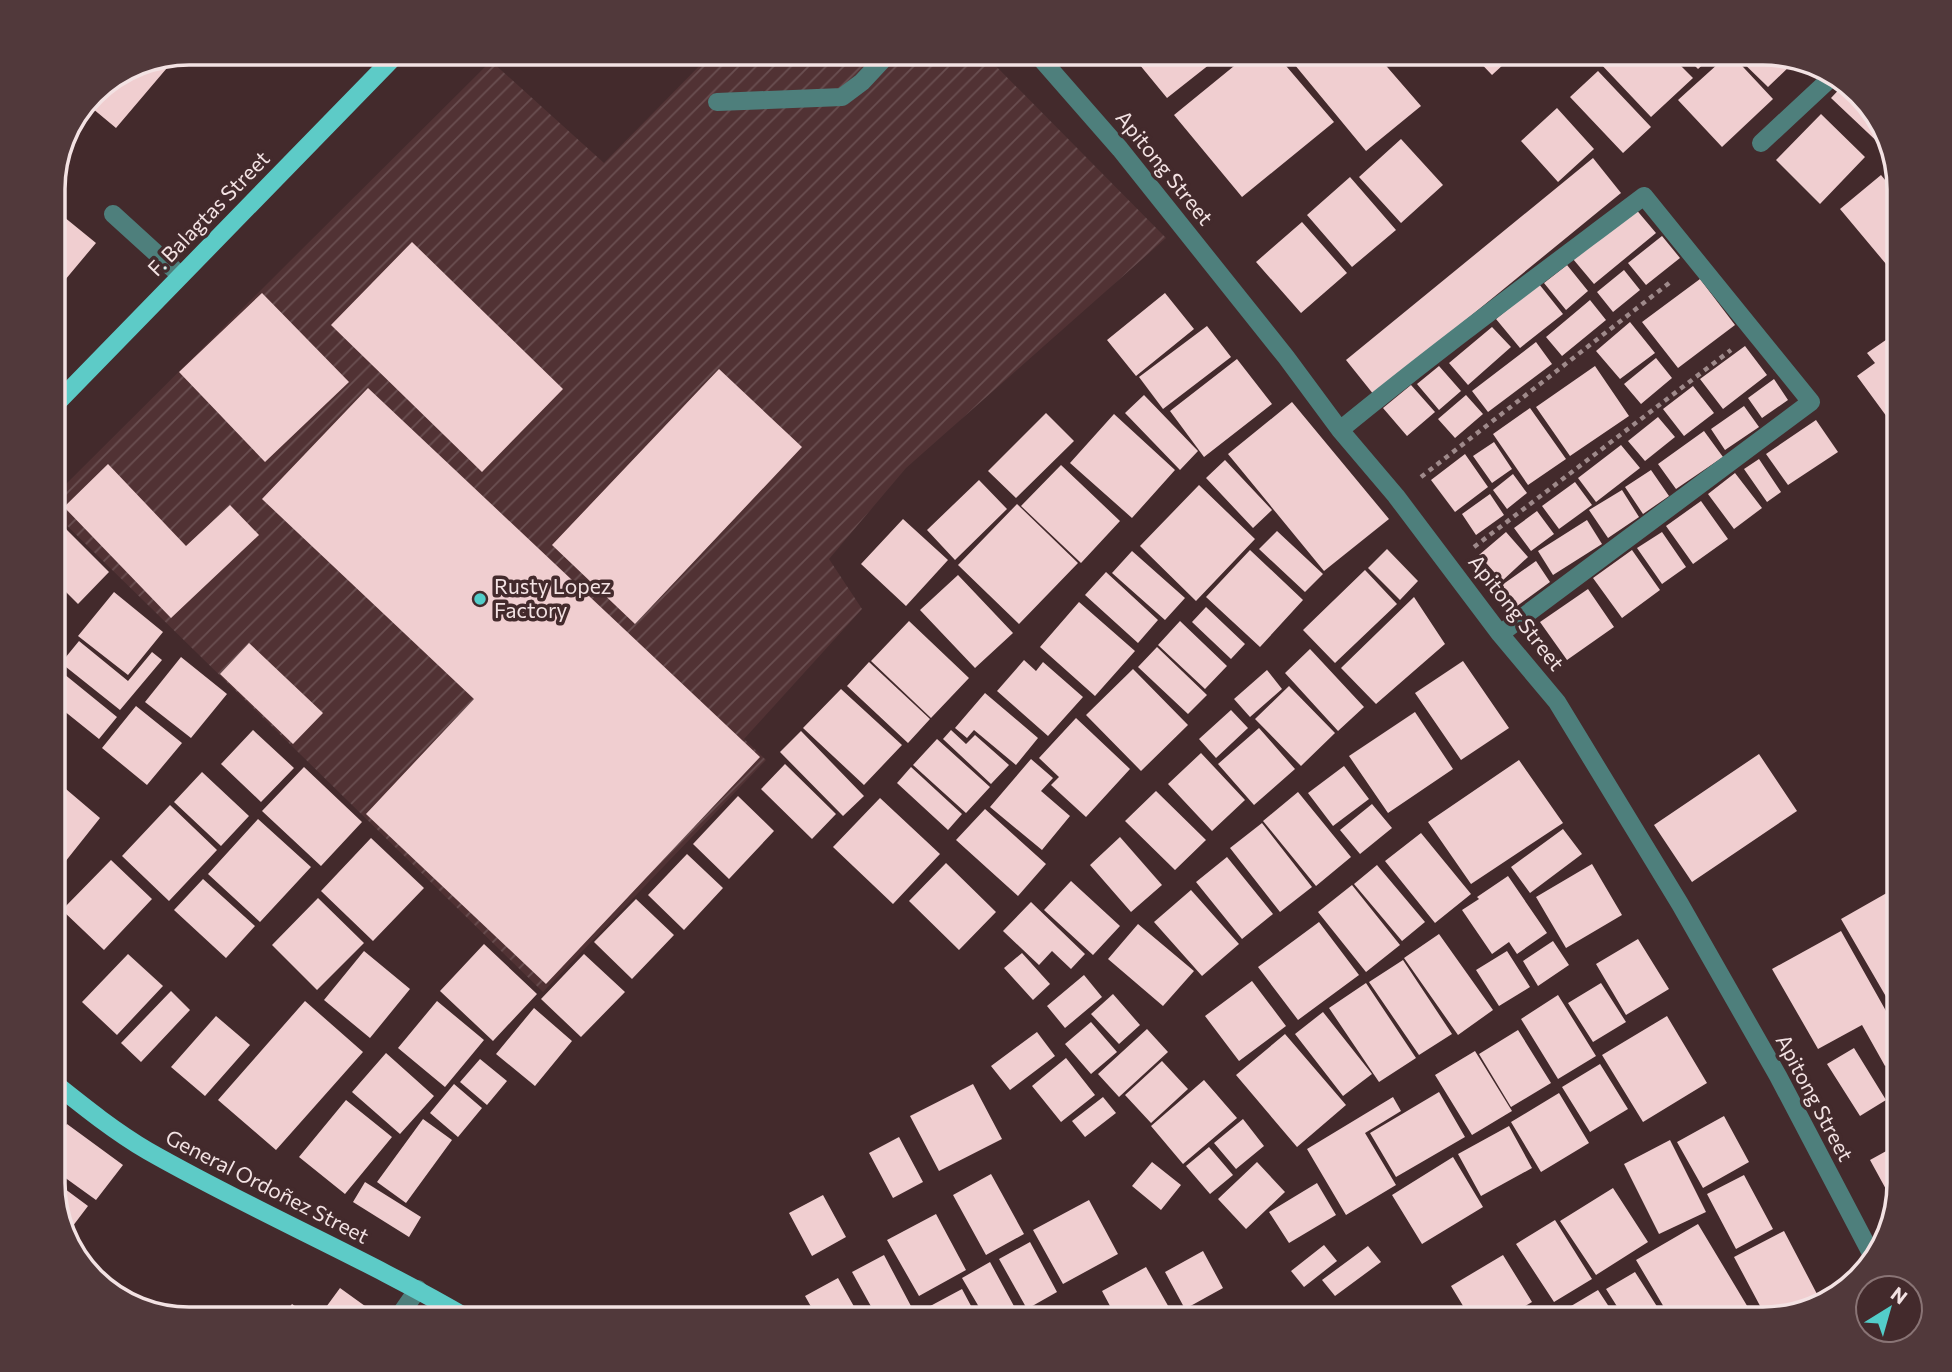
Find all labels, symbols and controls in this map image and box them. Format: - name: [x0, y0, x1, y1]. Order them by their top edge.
- street label: Apitong Street: [1111, 105, 1219, 229]
- street label: F. Balagtas Street: [142, 145, 274, 281]
- street label: Apitong Street: [1464, 549, 1570, 675]
- place label: Rusty Lopez Factory: [494, 573, 611, 622]
- marker: Rusty Lopez Factory: [472, 591, 488, 607]
- street label: Apitong Street: [1771, 1030, 1859, 1165]
- street label: General Ordoñez Street: [162, 1123, 374, 1248]
- north arrow: [1854, 1274, 1924, 1344]
- text: N: [1887, 1282, 1912, 1309]

